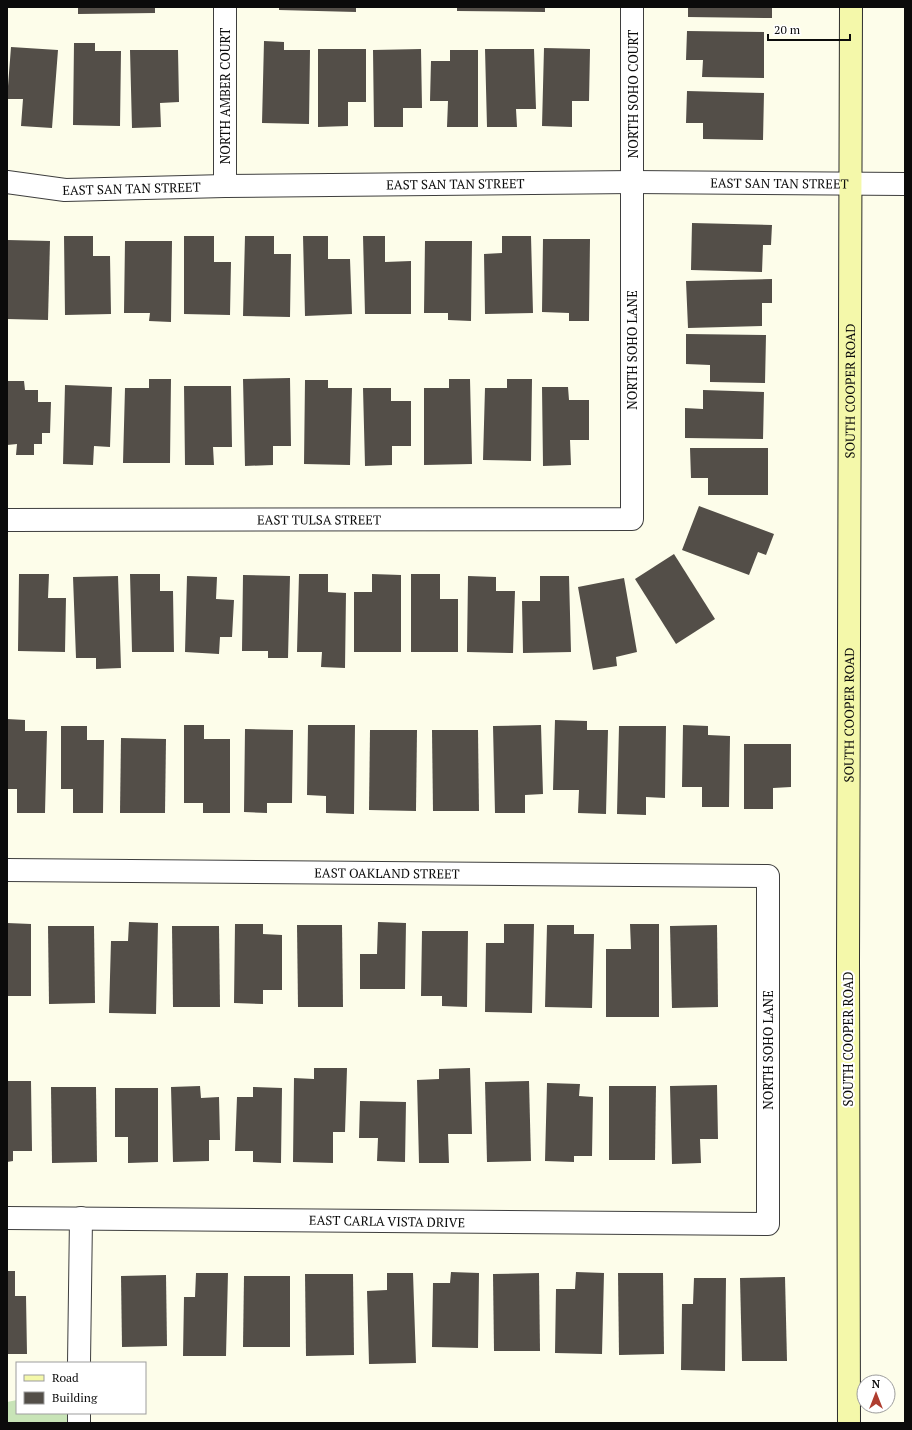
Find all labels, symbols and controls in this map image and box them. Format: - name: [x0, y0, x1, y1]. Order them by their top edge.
- scale bar: [768, 16, 850, 42]
- text: 20 m: [774, 22, 801, 37]
- street label: NORTH AMBER COURT: [216, 28, 234, 164]
- street label: NORTH SOHO COURT: [624, 30, 642, 158]
- street label: EAST SAN TAN STREET: [386, 174, 525, 193]
- street label: EAST SAN TAN STREET: [710, 174, 849, 193]
- street label: EAST SAN TAN STREET: [62, 178, 201, 199]
- street label: NORTH SOHO LANE: [623, 290, 641, 410]
- street label: SOUTH COOPER ROAD: [841, 323, 859, 459]
- street label: EAST TULSA STREET: [257, 510, 381, 529]
- street label: SOUTH COOPER ROAD: [840, 647, 858, 783]
- street label: EAST OAKLAND STREET: [314, 863, 460, 883]
- street label: SOUTH COOPER ROAD: [839, 972, 857, 1106]
- street label: NORTH SOHO LANE: [759, 990, 777, 1110]
- street label: EAST CARLA VISTA DRIVE: [309, 1211, 465, 1231]
- legend: [16, 1362, 146, 1414]
- text: Road: [52, 1370, 79, 1385]
- north arrow: [856, 1374, 896, 1414]
- text: N: [872, 1377, 881, 1391]
- text: Building: [52, 1390, 98, 1405]

